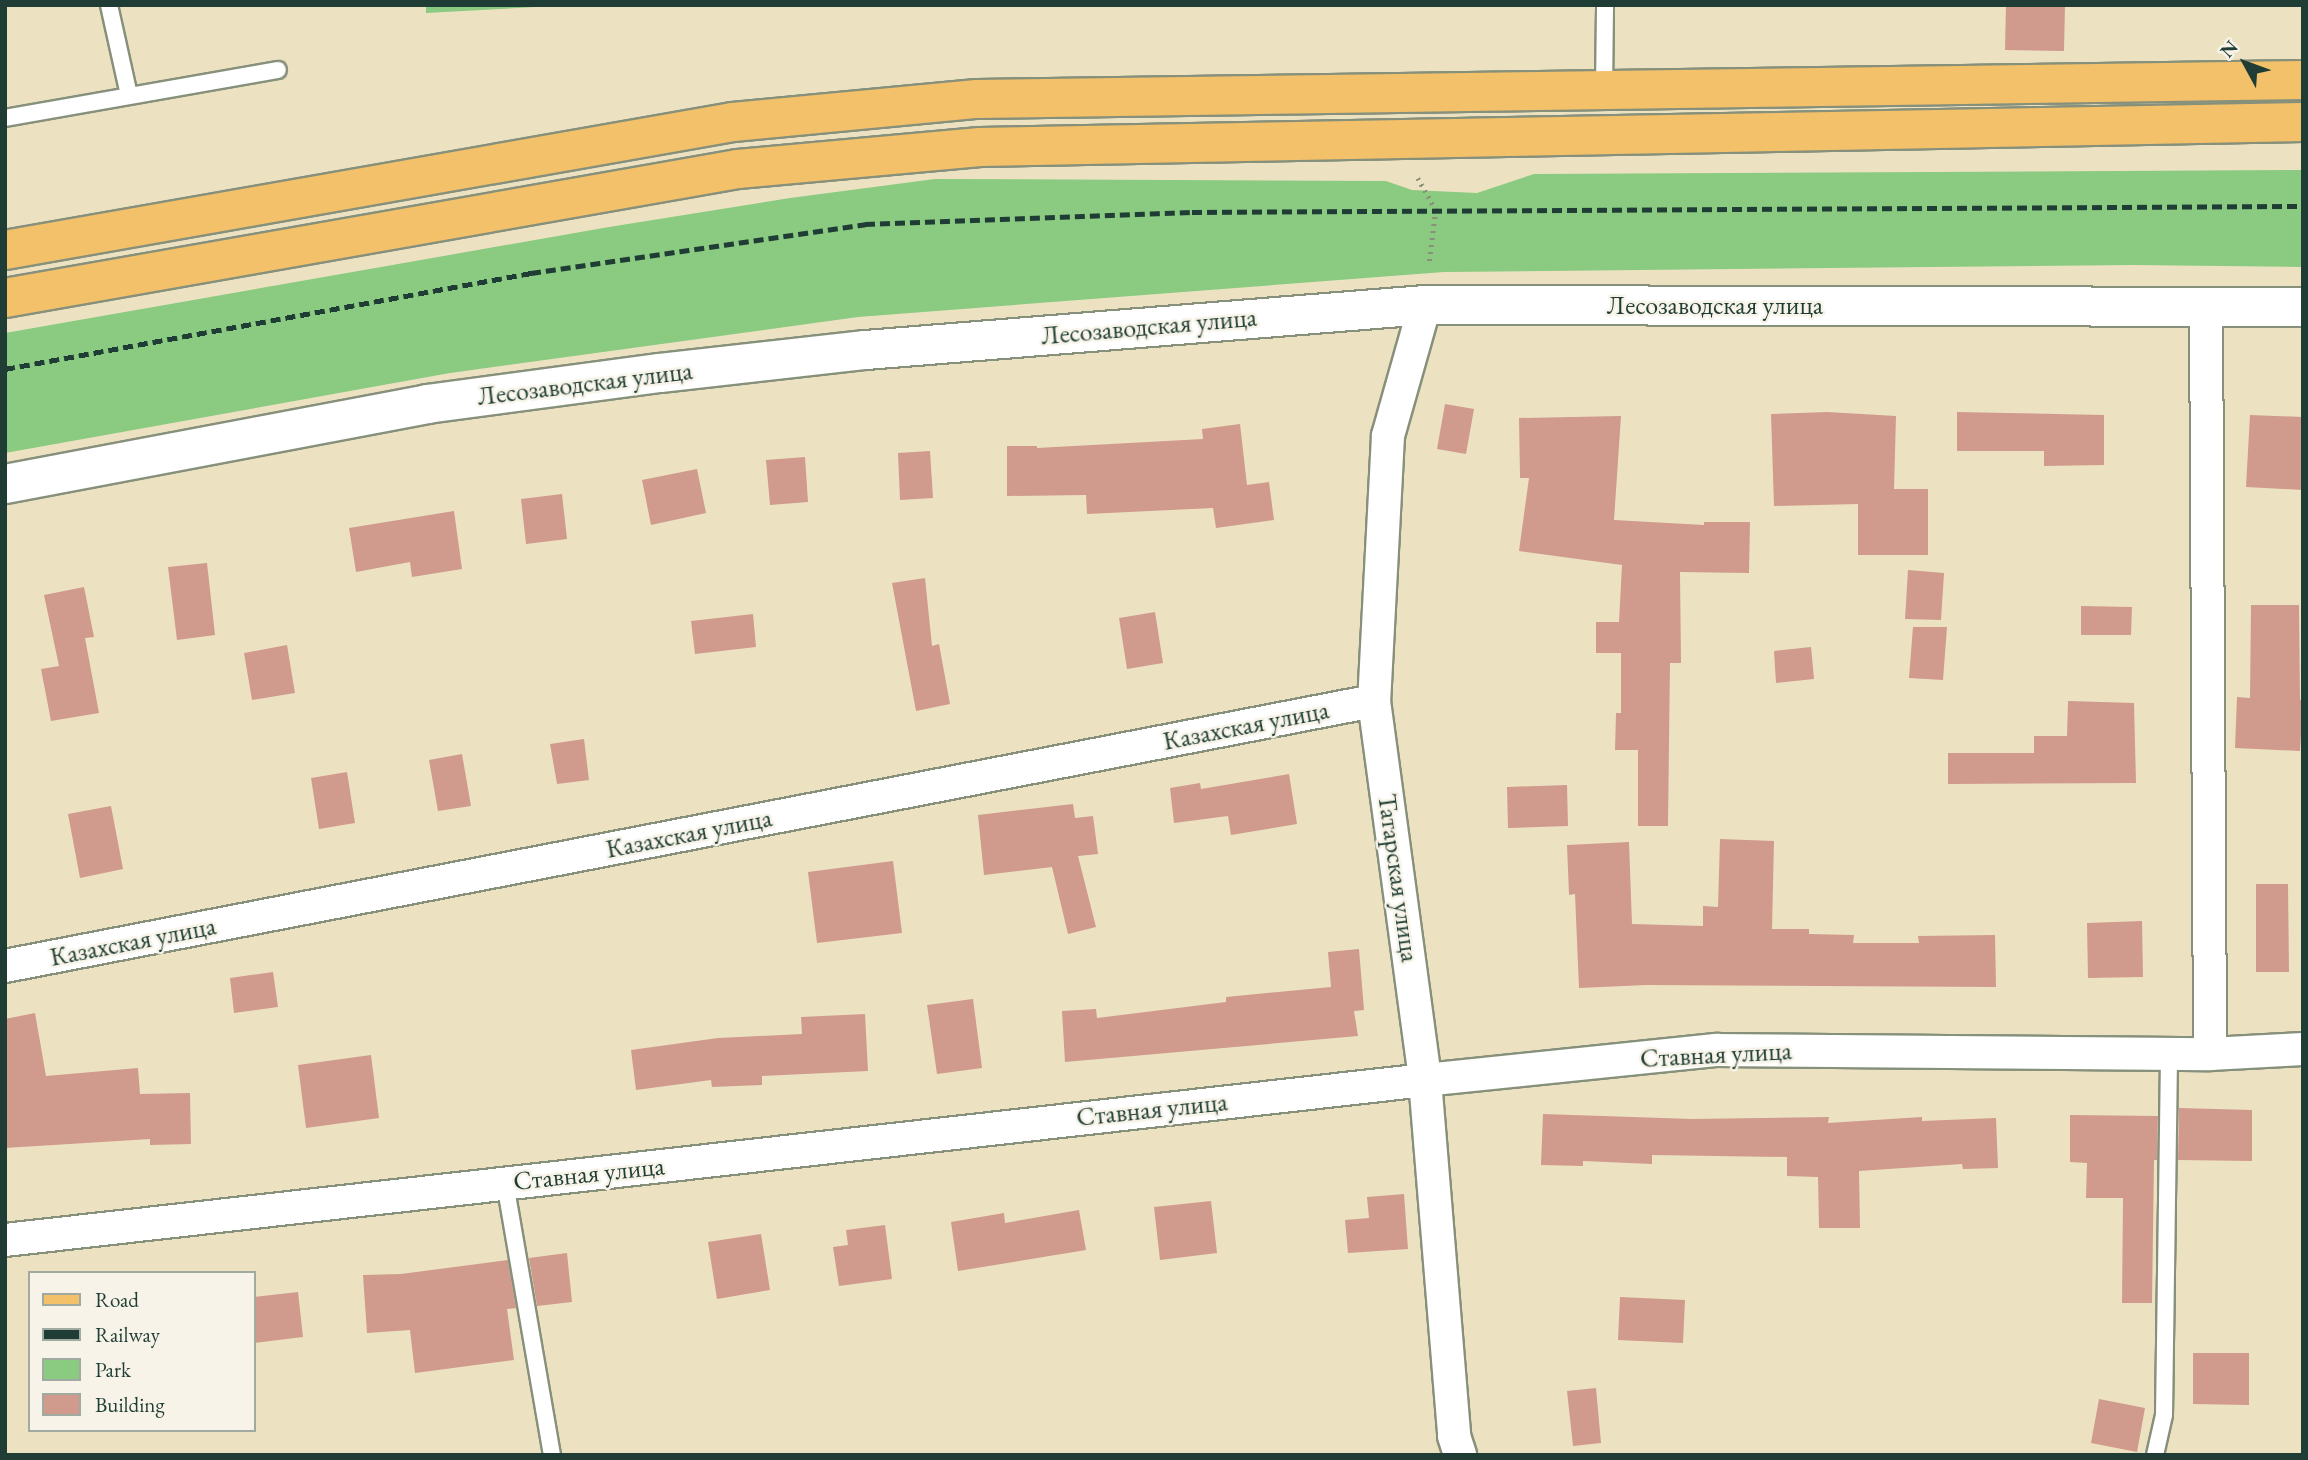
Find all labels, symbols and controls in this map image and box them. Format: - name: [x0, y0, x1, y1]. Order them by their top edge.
- north arrow: [2210, 28, 2280, 98]
- text: N: [2214, 35, 2243, 63]
- street label: Лесозаводская улица: [1607, 290, 1823, 322]
- street label: Лесозаводская улица: [1040, 302, 1258, 352]
- street label: Лесозаводская улица: [476, 355, 694, 413]
- street label: Казахская улица: [1160, 695, 1332, 757]
- street label: Татарская улица: [1371, 792, 1425, 964]
- street label: Казахская улица: [603, 803, 775, 865]
- street label: Казахская улица: [47, 911, 219, 973]
- street label: Ставная улица: [1639, 1035, 1793, 1075]
- street label: Ставная улица: [1075, 1087, 1229, 1133]
- street label: Ставная улица: [512, 1151, 666, 1197]
- legend: [28, 1271, 256, 1432]
- text: Road: [95, 1286, 139, 1313]
- text: Railway: [95, 1321, 160, 1348]
- text: Park: [95, 1356, 131, 1383]
- text: Building: [95, 1391, 165, 1418]

